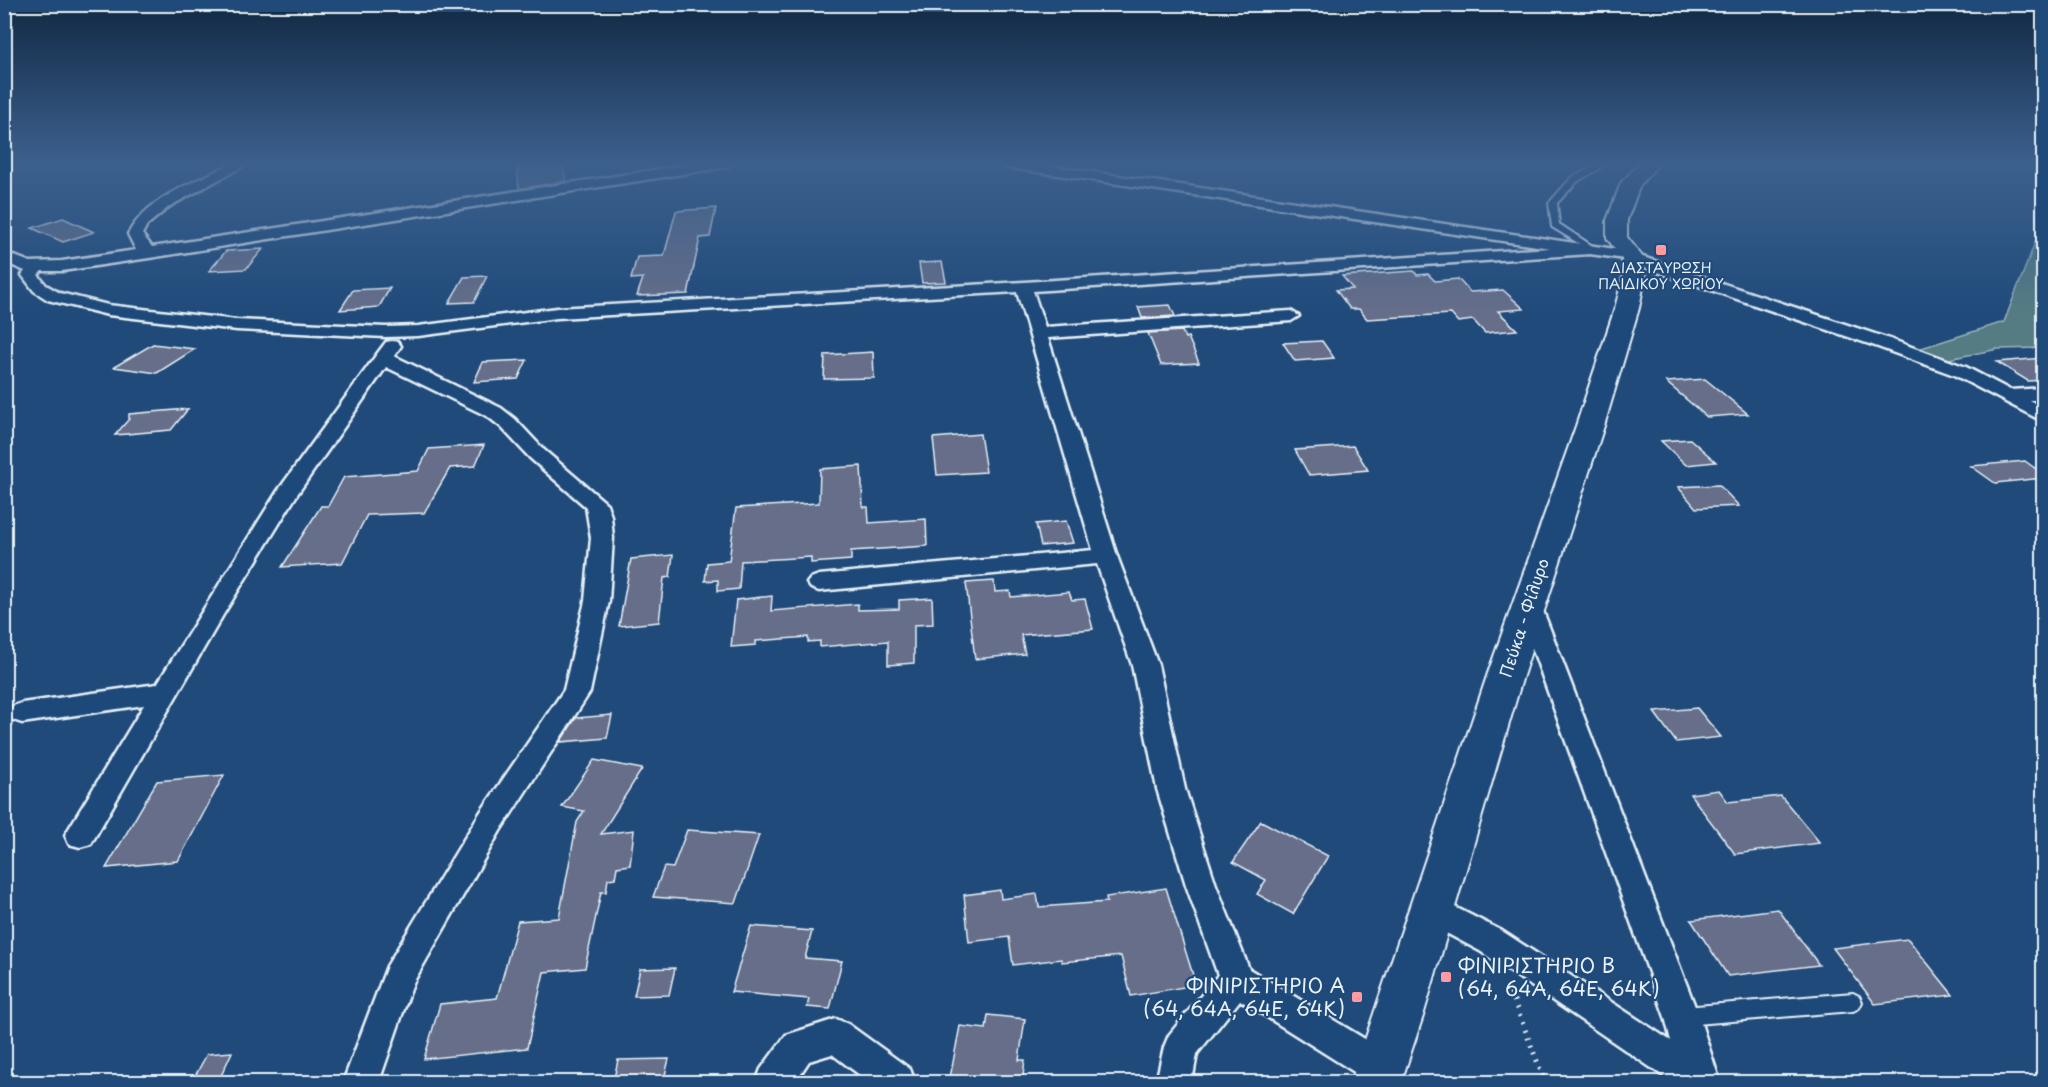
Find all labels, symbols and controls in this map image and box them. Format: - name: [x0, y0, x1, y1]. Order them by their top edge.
- marker: ΔΙΑΣΤΑΥΡΩΣΗ ΠΑΙΔΙΚΟΥ ΧΩΡΙΟΥ: [1654, 243, 1668, 257]
- place label: ΔΙΑΣΤΑΥΡΩΣΗ ΠΑΙΔΙΚΟΥ ΧΩΡΙΟΥ: [1598, 257, 1724, 294]
- street label: Πεύκα - Φίλυρο: [1492, 555, 1554, 681]
- place label: ΦΙΝΙΡΙΣΤΗΡΙΟ B (64, 64Α, 64Ε, 64Κ): [1458, 950, 1660, 1003]
- place label: ΦΙΝΙΡΙΣΤΗΡΙΟ A (64, 64Α, 64Ε, 64Κ): [1143, 970, 1345, 1023]
- marker: ΦΙΝΙΡΙΣΤΗΡΙΟ B (64, 64Α, 64Ε, 64Κ): [1439, 970, 1453, 984]
- marker: ΦΙΝΙΡΙΣΤΗΡΙΟ A (64, 64Α, 64Ε, 64Κ): [1350, 990, 1364, 1004]

